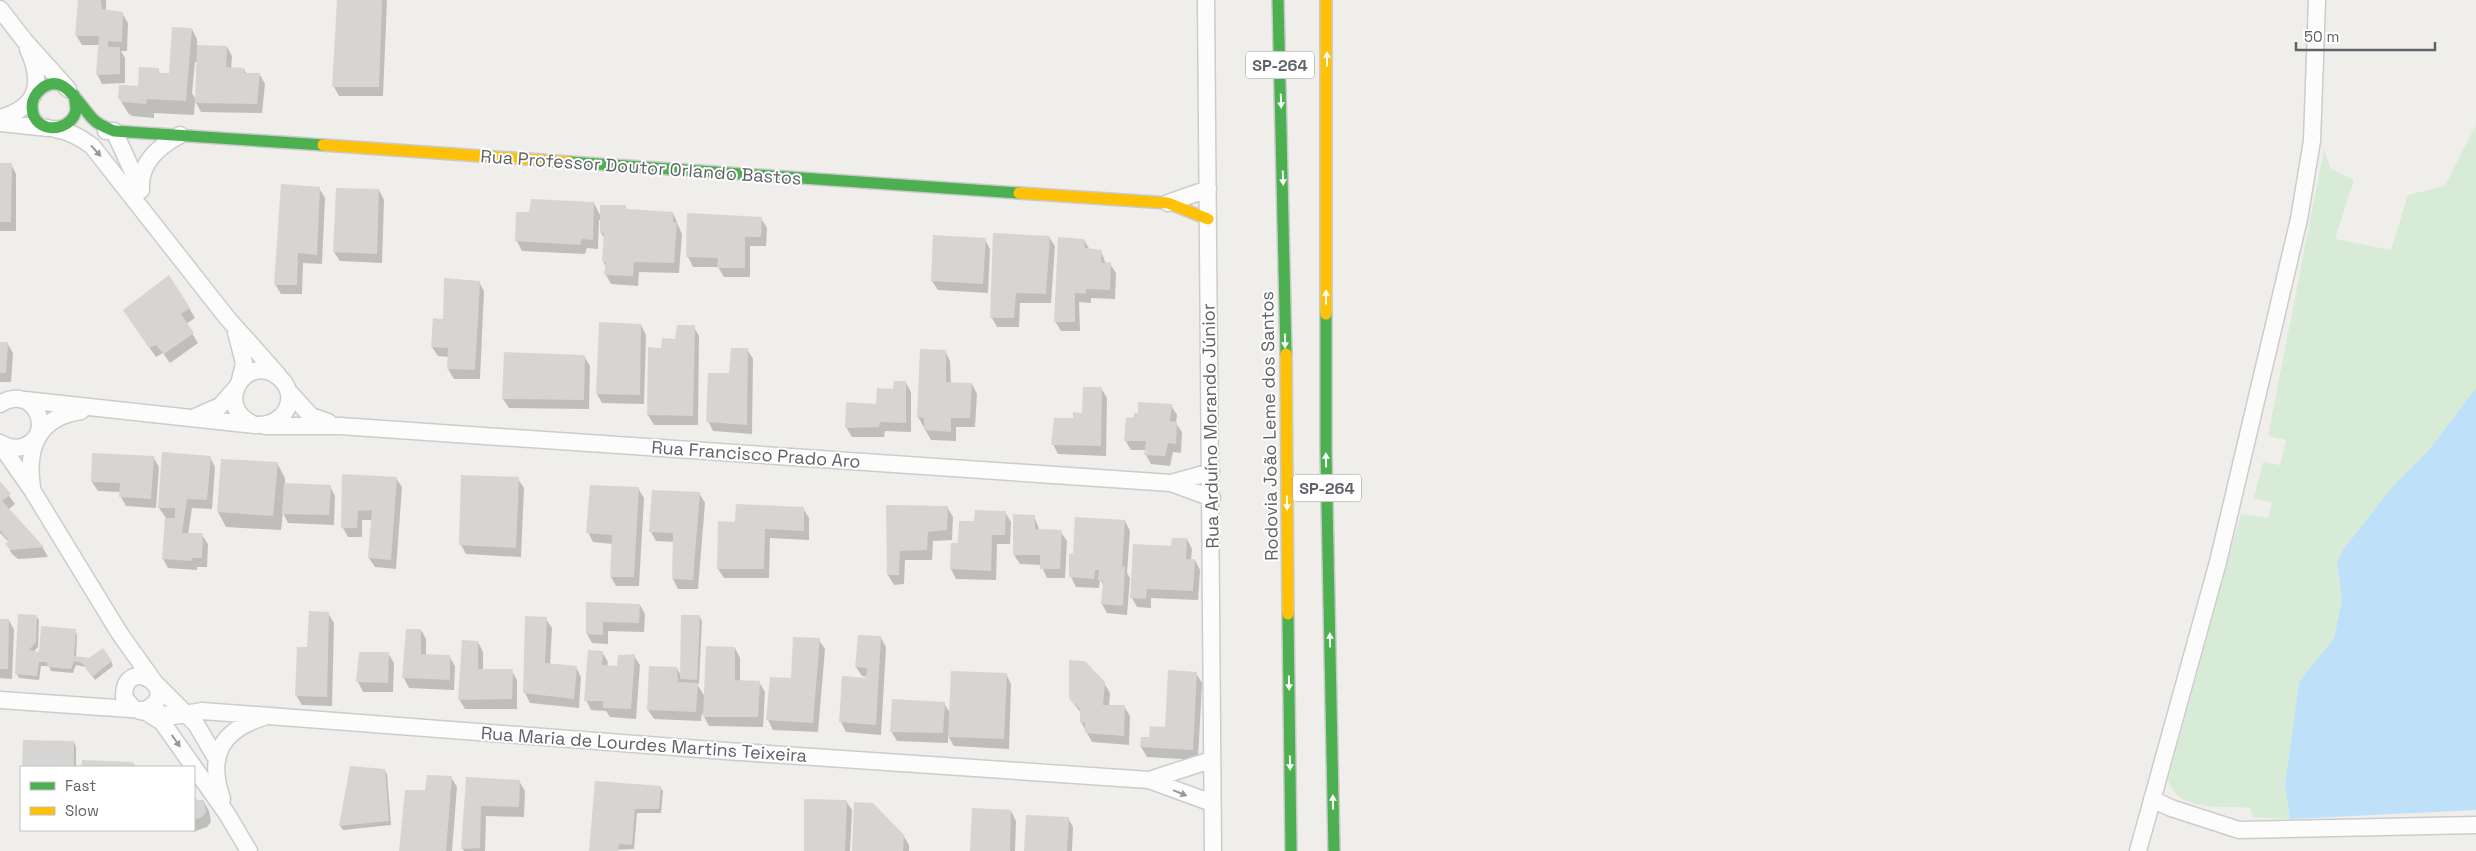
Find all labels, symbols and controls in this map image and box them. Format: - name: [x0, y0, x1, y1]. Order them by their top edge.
- scale bar: [2296, 20, 2435, 52]
- text: 50 m: [2304, 27, 2339, 46]
- one-way arrow: [1322, 51, 1330, 67]
- road number: SP-264: [1246, 52, 1314, 78]
- one-way arrow: [1277, 93, 1285, 109]
- street label: Rua Professor Doutor Orlando Bastos: [480, 144, 802, 190]
- one-way arrow: [91, 145, 102, 158]
- one-way arrow: [1279, 171, 1287, 187]
- one-way arrow: [1322, 289, 1330, 305]
- street label: Rodovia João Leme dos Santos: [1255, 291, 1283, 561]
- street label: Rua Arduíno Morando Júnior: [1196, 303, 1224, 549]
- one-way arrow: [1281, 333, 1289, 349]
- street label: Rua Francisco Prado Aro: [651, 435, 861, 473]
- one-way arrow: [1322, 452, 1330, 468]
- road number: SP-264: [1293, 474, 1361, 502]
- one-way arrow: [1283, 496, 1291, 512]
- one-way arrow: [1326, 632, 1334, 648]
- one-way arrow: [1286, 676, 1294, 692]
- street label: Rua Maria de Lourdes Martins Teixeira: [480, 721, 808, 767]
- one-way arrow: [171, 734, 181, 748]
- one-way arrow: [1286, 756, 1294, 772]
- legend: [20, 766, 195, 831]
- text: Fast: [65, 776, 96, 795]
- one-way arrow: [1173, 789, 1187, 797]
- one-way arrow: [1329, 794, 1337, 810]
- text: Slow: [65, 801, 99, 820]

